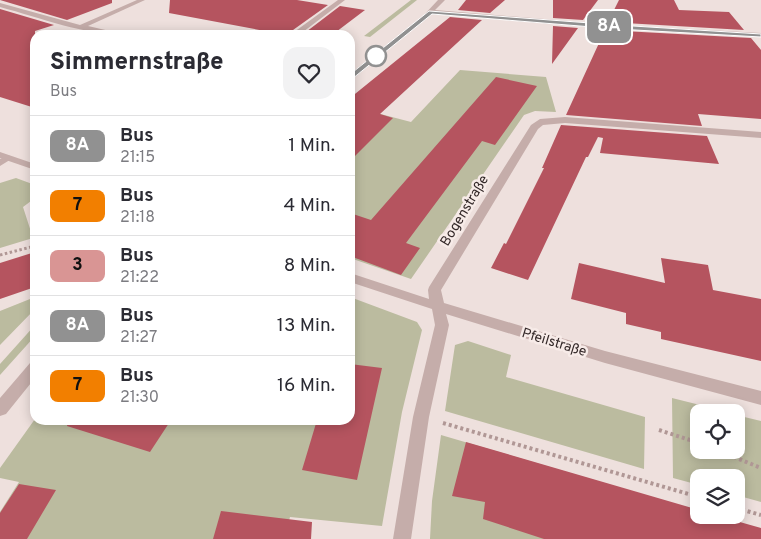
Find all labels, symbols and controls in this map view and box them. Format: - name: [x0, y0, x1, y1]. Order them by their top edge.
- line badge: 8A: [586, 11, 632, 43]
- text: 8A: [597, 15, 621, 38]
- unlabelled marker: [365, 45, 387, 67]
- button: heart: [283, 47, 335, 99]
- text: Simmernstraße: [50, 48, 223, 78]
- text: Bus: [50, 82, 77, 102]
- text: Bus: [120, 124, 154, 148]
- text: 8A: [66, 134, 89, 157]
- text: 1 Min.: [288, 134, 335, 158]
- text: 21:15: [120, 148, 155, 168]
- street label: Bogenstraße: [437, 172, 493, 250]
- text: Bus: [120, 184, 154, 208]
- text: 7: [73, 194, 82, 217]
- text: 4 Min.: [284, 194, 335, 218]
- text: 21:18: [120, 208, 155, 228]
- text: Bus: [120, 244, 154, 268]
- text: 3: [72, 254, 83, 277]
- text: 8 Min.: [284, 254, 335, 278]
- text: 21:22: [120, 268, 159, 288]
- text: Bus: [120, 304, 154, 328]
- text: 8A: [66, 314, 89, 337]
- text: 13 Min.: [277, 314, 335, 338]
- street label: Pfeilstraße: [520, 325, 588, 361]
- text: 21:27: [120, 328, 157, 348]
- text: Bus: [120, 364, 154, 388]
- text: 7: [73, 374, 82, 397]
- text: 16 Min.: [277, 374, 335, 398]
- text: 21:30: [120, 388, 159, 408]
- map controls: [690, 404, 745, 524]
- button: locate: [690, 404, 745, 459]
- button: layers: [690, 469, 745, 524]

